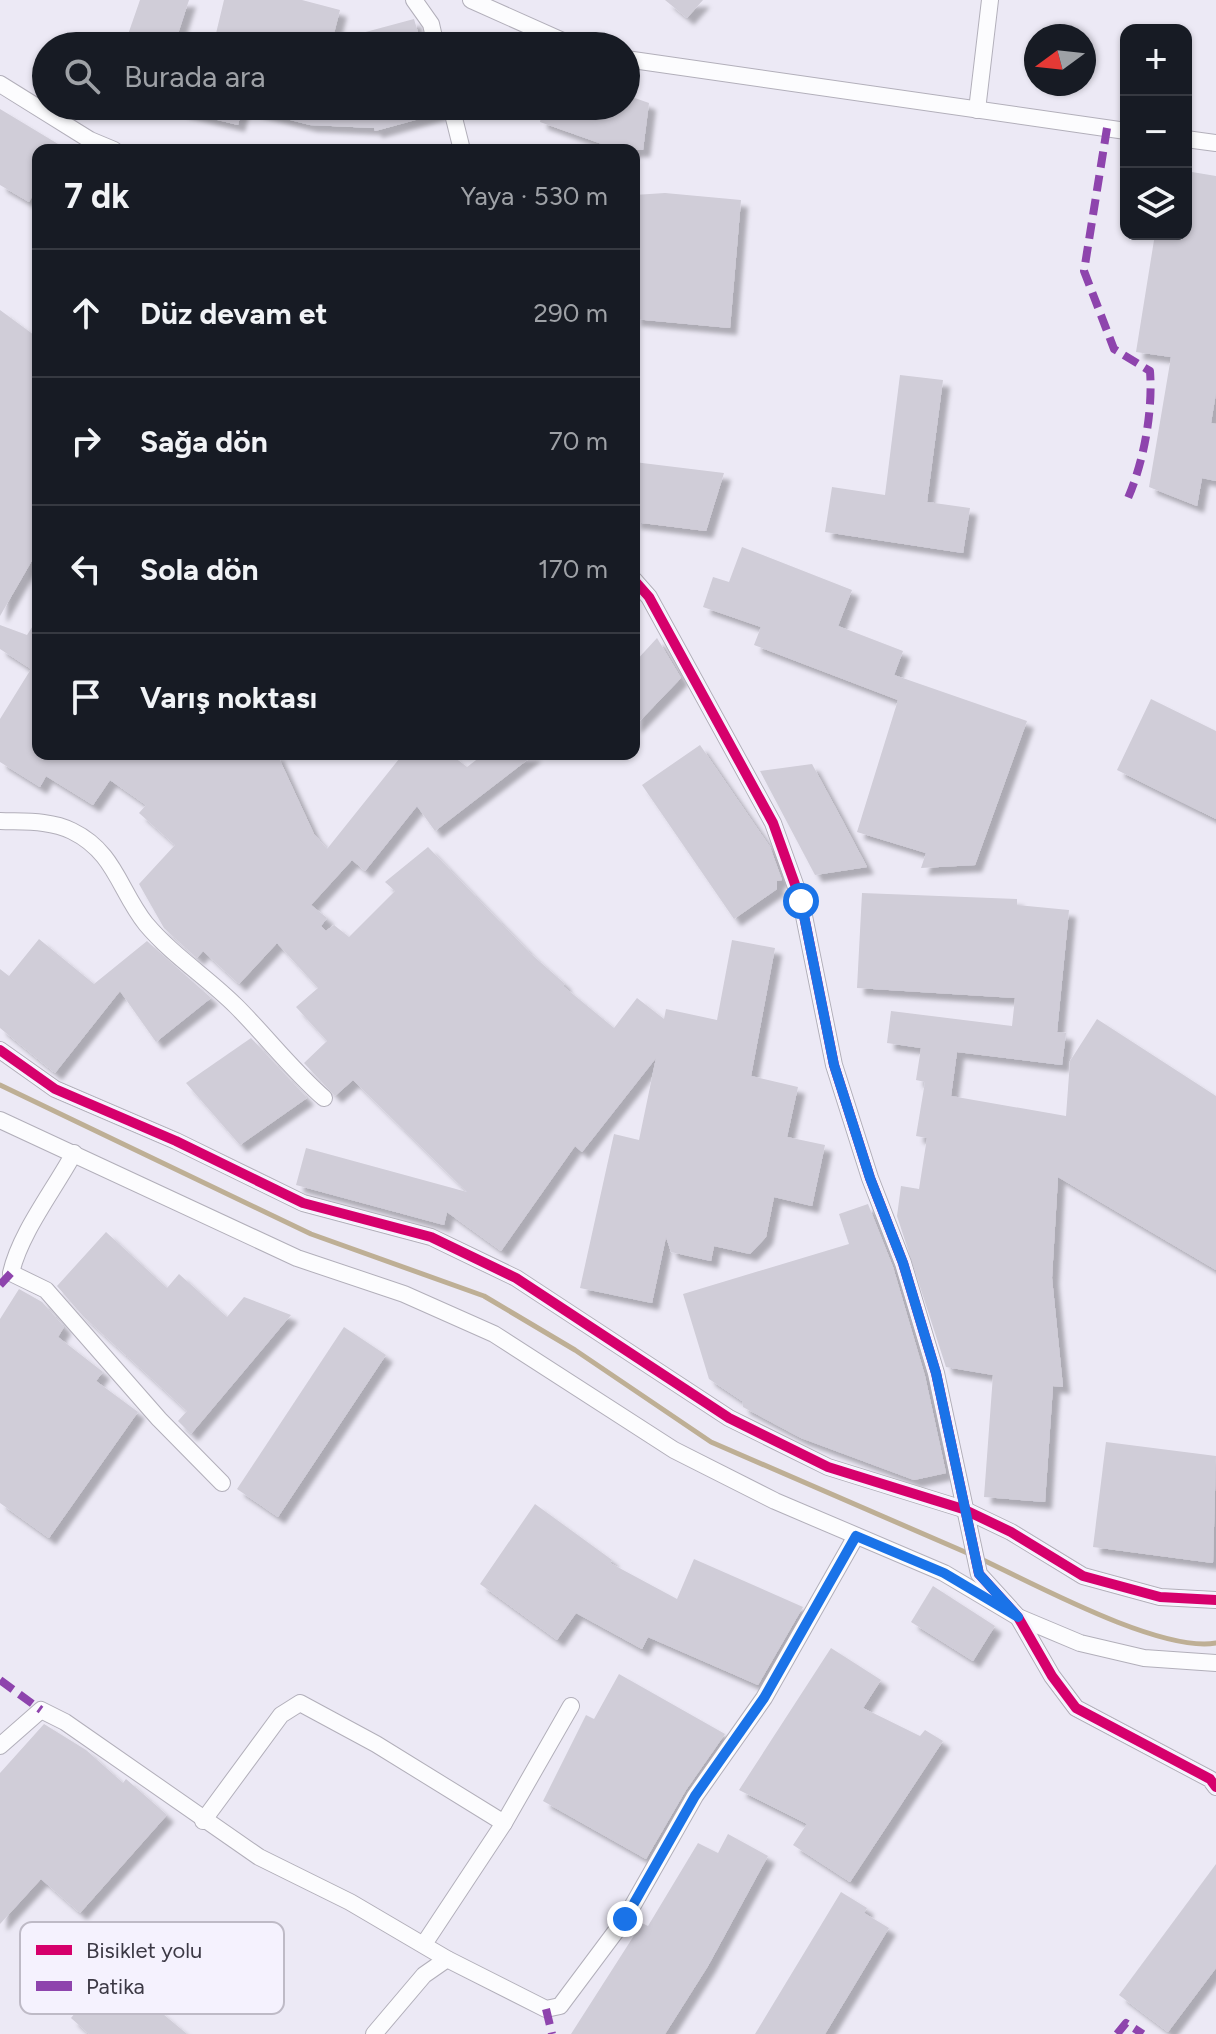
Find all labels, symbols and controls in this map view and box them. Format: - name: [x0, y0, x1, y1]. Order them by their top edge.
- north arrow: [1024, 24, 1096, 96]
- map controls: [1120, 24, 1192, 240]
- button: +: [1120, 24, 1192, 96]
- search box: [32, 32, 640, 120]
- icon: search: [60, 54, 104, 98]
- text: Burada ara: [124, 58, 266, 95]
- button: −: [1120, 96, 1192, 168]
- button: layers: [1120, 168, 1192, 240]
- text: 7 dk: [64, 176, 130, 217]
- text: Yaya · 530 m: [460, 180, 608, 212]
- icon: ahead: [64, 291, 108, 335]
- text: Düz devam et: [140, 295, 327, 332]
- text: 290 m: [534, 297, 608, 329]
- icon: right: [64, 419, 108, 463]
- text: Sağa dön: [140, 423, 268, 460]
- text: 70 m: [549, 425, 608, 457]
- icon: left: [64, 547, 108, 591]
- text: Sola dön: [140, 551, 258, 588]
- text: 170 m: [538, 553, 608, 585]
- icon: arrive: [64, 675, 108, 719]
- text: Varış noktası: [140, 679, 317, 716]
- route start: [783, 883, 819, 919]
- route end: [607, 1901, 643, 1937]
- legend: [20, 1922, 284, 2014]
- text: Bisiklet yolu: [86, 1937, 202, 1964]
- text: Patika: [86, 1973, 145, 2000]

